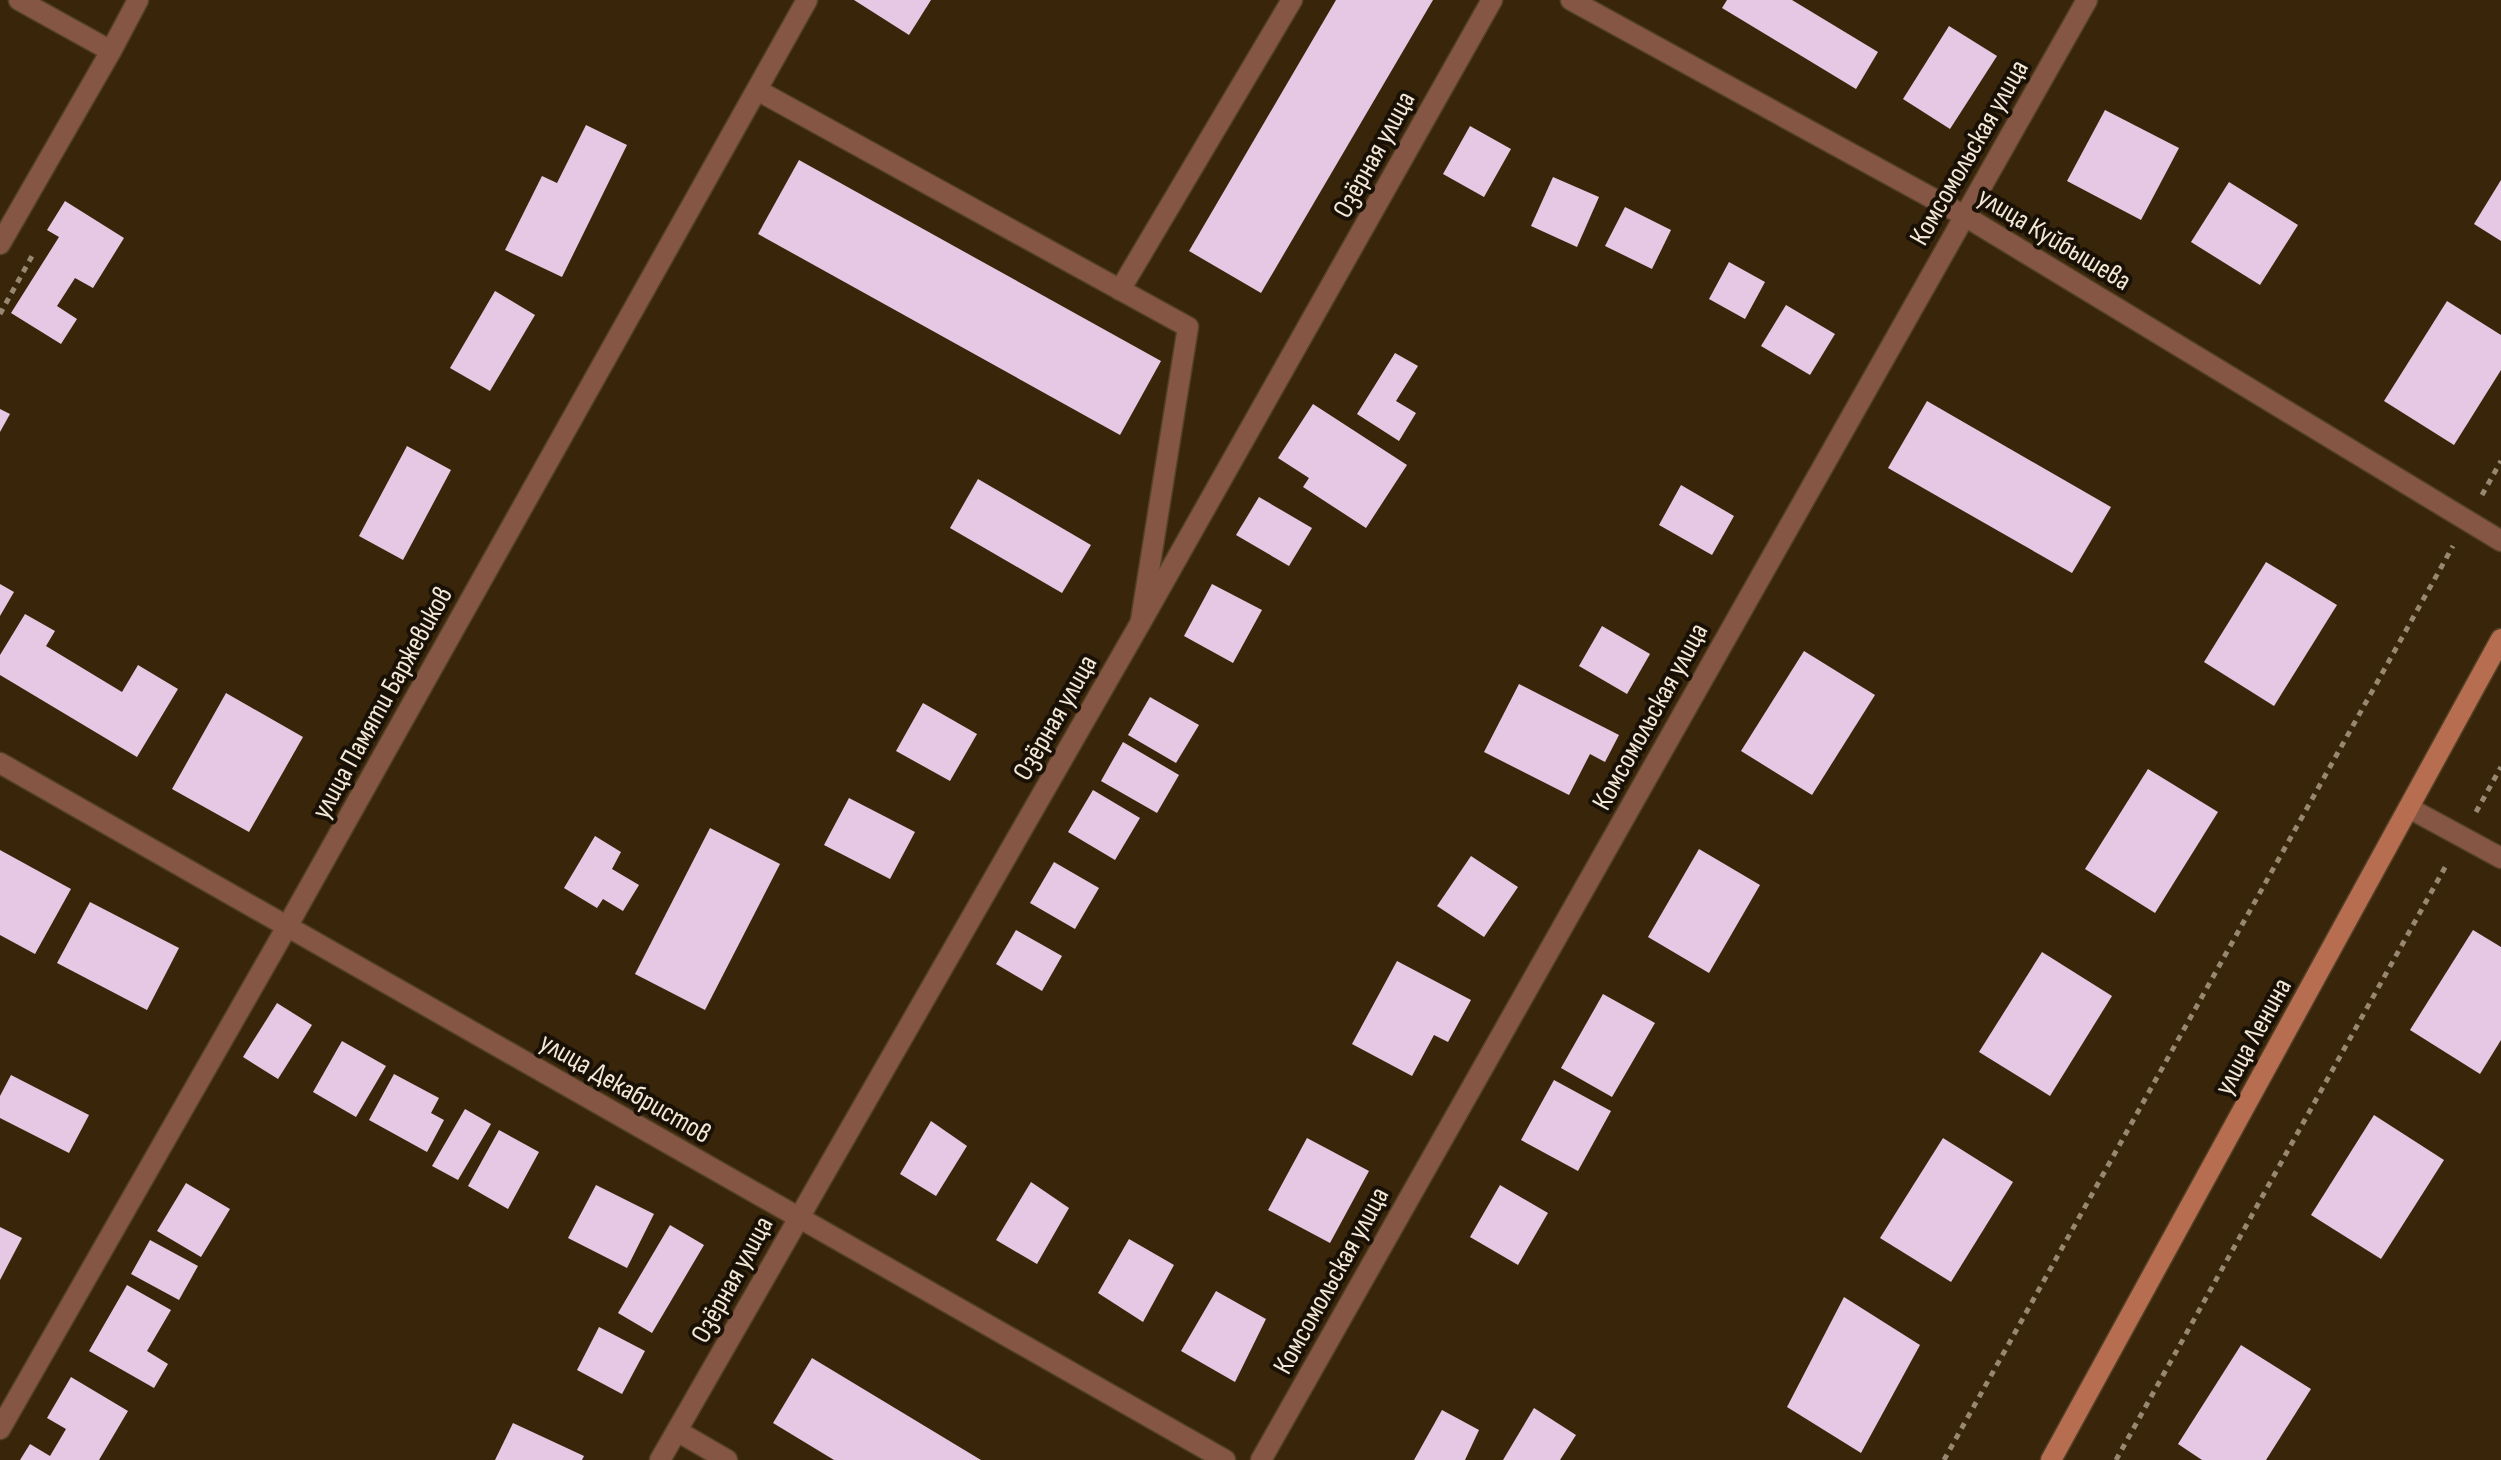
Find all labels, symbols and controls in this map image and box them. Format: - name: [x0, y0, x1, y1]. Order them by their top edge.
- street label: Комсомольская улица: [1903, 54, 2036, 251]
- street label: Озёрная улица: [1326, 86, 1423, 224]
- street label: улица Куйбышева: [1972, 181, 2137, 298]
- street label: улица Памяти Баржевиков: [305, 581, 460, 825]
- street label: Комсомольская улица: [1585, 618, 1715, 816]
- street label: Озёрная улица: [1006, 649, 1104, 786]
- street label: улица Ленина: [2208, 973, 2299, 1101]
- street label: улица Декабристов: [534, 1026, 717, 1151]
- street label: Комсомольская улица: [1266, 1182, 1396, 1380]
- street label: Озёрная улица: [684, 1211, 781, 1349]

